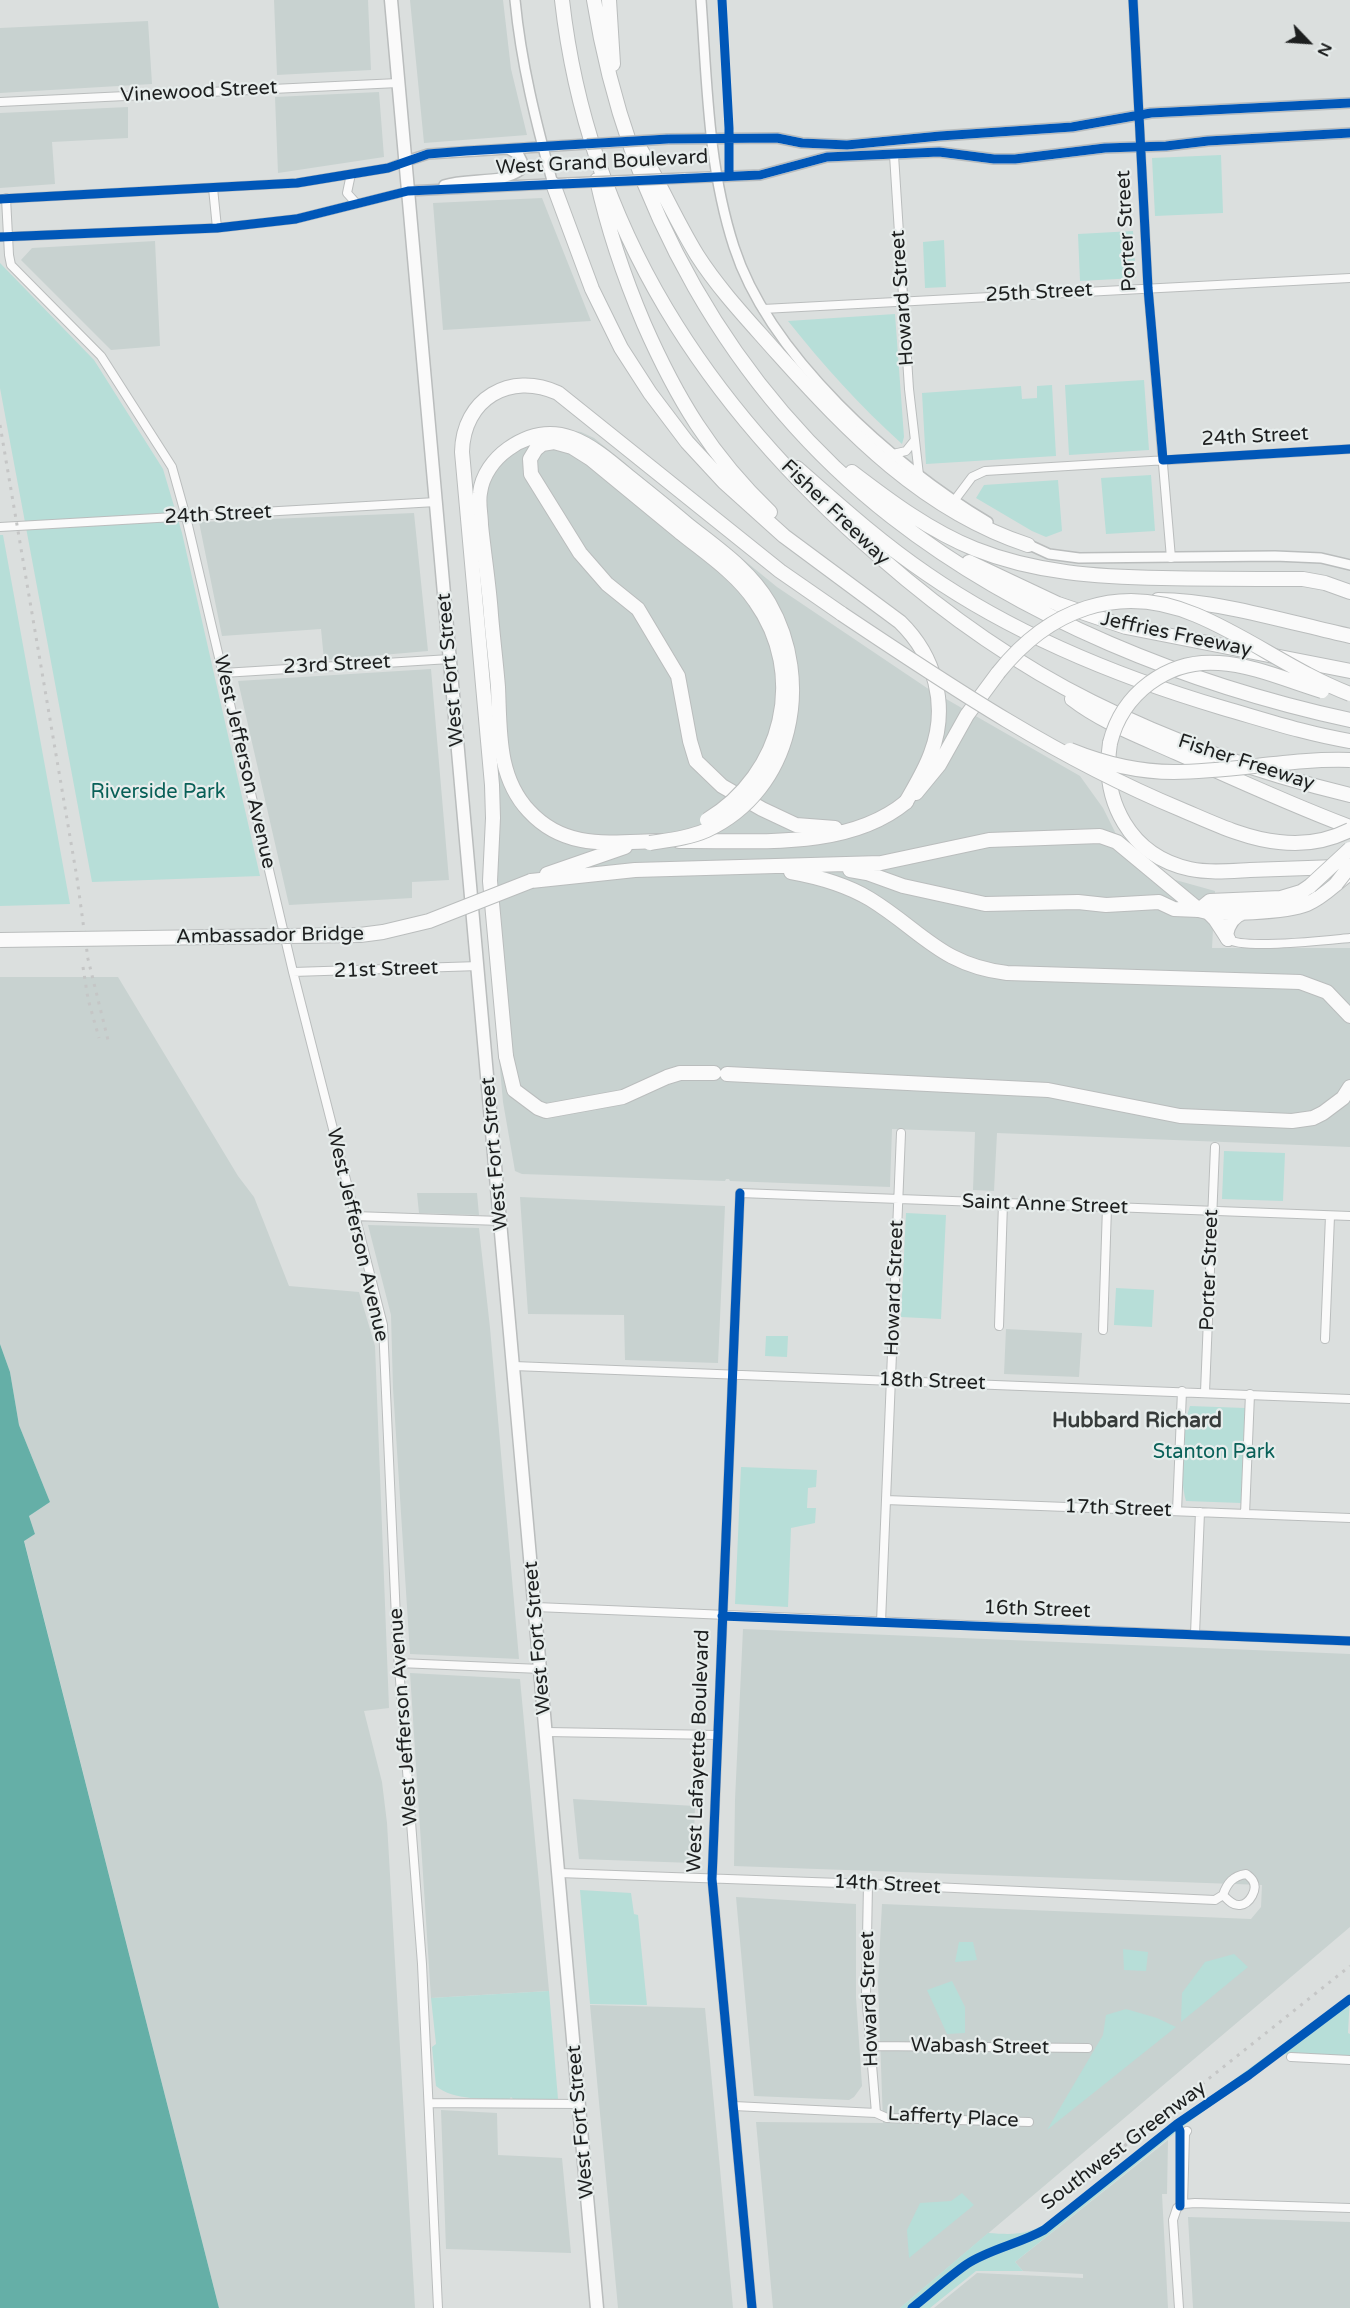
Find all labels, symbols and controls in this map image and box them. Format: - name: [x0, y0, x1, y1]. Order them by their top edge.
- north arrow: [1278, 12, 1338, 72]
- text: N: [1313, 40, 1336, 60]
- street label: Vinewood Street: [120, 76, 278, 108]
- street label: West Grand Boulevard: [495, 145, 709, 181]
- street label: Porter Street: [1112, 170, 1142, 292]
- street label: Howard Street: [886, 229, 920, 367]
- street label: 25th Street: [985, 278, 1093, 308]
- street label: 24th Street: [1201, 422, 1309, 452]
- street label: Fisher Freeway: [776, 455, 894, 571]
- street label: 24th Street: [164, 500, 272, 530]
- street label: West Fort Street: [432, 592, 470, 748]
- street label: Jeffries Freeway: [1098, 607, 1254, 663]
- street label: 23rd Street: [283, 650, 391, 680]
- street label: West Jefferson Avenue: [208, 653, 280, 871]
- street label: Fisher Freeway: [1175, 730, 1317, 796]
- park label: Riverside Park: [90, 781, 226, 805]
- street label: Ambassador Bridge: [176, 922, 364, 950]
- street label: 21st Street: [333, 956, 439, 984]
- street label: West Fort Street: [476, 1076, 514, 1232]
- street label: West Jefferson Avenue: [321, 1126, 393, 1344]
- street label: Saint Anne Street: [962, 1190, 1128, 1220]
- street label: Porter Street: [1196, 1209, 1224, 1331]
- street label: Howard Street: [881, 1220, 909, 1356]
- street label: 18th Street: [878, 1368, 986, 1396]
- district label: Hubbard Richard: [1052, 1408, 1222, 1434]
- park label: Stanton Park: [1153, 1441, 1275, 1465]
- street label: 17th Street: [1064, 1495, 1172, 1523]
- street label: West Fort Street: [519, 1560, 557, 1716]
- street label: 16th Street: [983, 1596, 1091, 1624]
- street label: West Jefferson Avenue: [384, 1607, 424, 1827]
- street label: West Lafayette Boulevard: [683, 1629, 715, 1873]
- street label: 14th Street: [833, 1870, 941, 1900]
- street label: Howard Street: [856, 1931, 884, 2067]
- street label: Wabash Street: [910, 2034, 1050, 2060]
- street label: West Fort Street: [562, 2044, 600, 2200]
- street label: Southwest Greenway: [1037, 2076, 1211, 2216]
- street label: Lafferty Place: [887, 2103, 1019, 2133]

